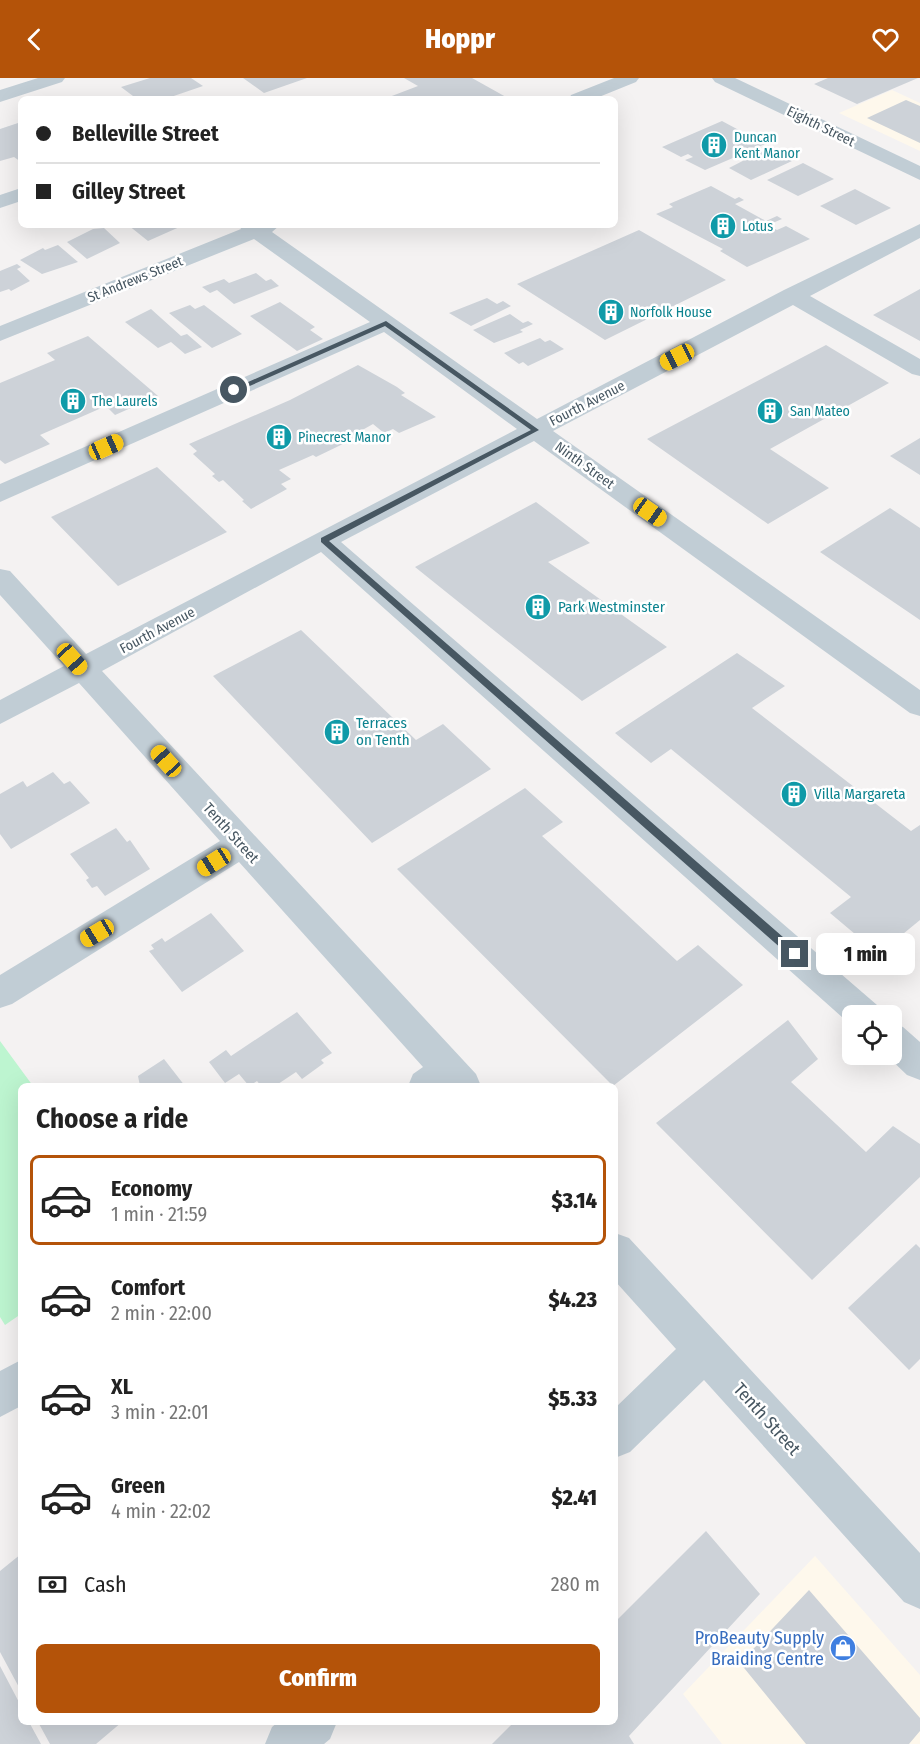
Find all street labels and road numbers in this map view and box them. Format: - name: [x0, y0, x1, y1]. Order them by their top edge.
- street label: Eighth Street: [784, 103, 858, 150]
- street label: St Andrews Street: [85, 252, 186, 306]
- street label: Fourth Avenue: [547, 377, 628, 430]
- street label: Ninth Street: [552, 438, 618, 493]
- street label: Fourth Avenue: [117, 604, 198, 657]
- street label: Tenth Street: [199, 799, 263, 867]
- street label: Tenth Street: [729, 1378, 805, 1460]

